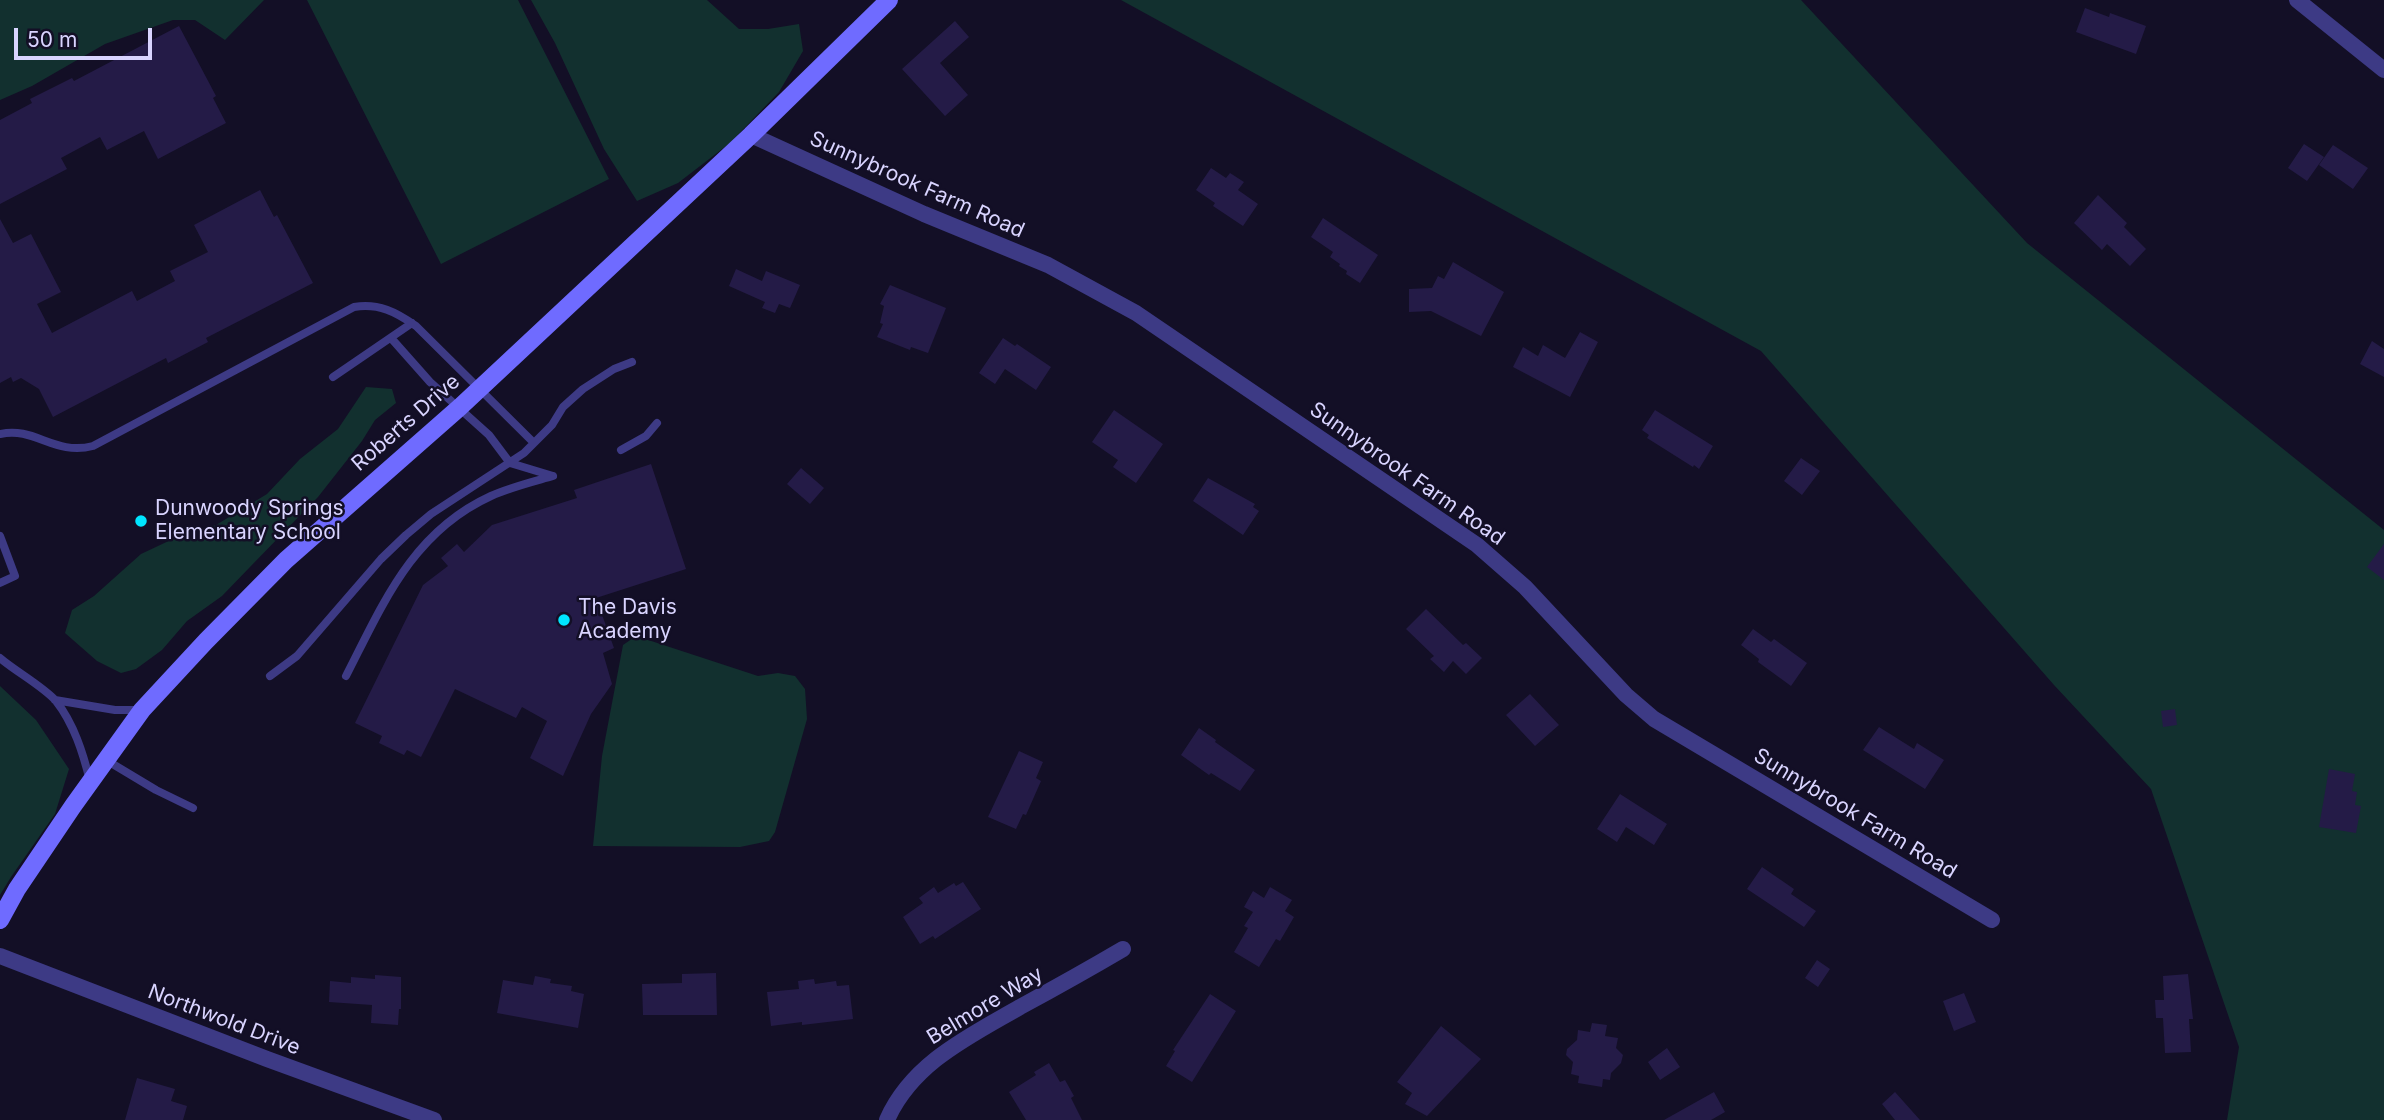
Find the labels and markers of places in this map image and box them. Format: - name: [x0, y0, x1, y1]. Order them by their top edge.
- place label: Dunwoody Springs Elementary School: [155, 496, 344, 546]
- marker: Dunwoody Springs Elementary School: [133, 513, 149, 529]
- place label: The Davis Academy: [578, 595, 677, 645]
- marker: The Davis Academy: [556, 612, 572, 628]

